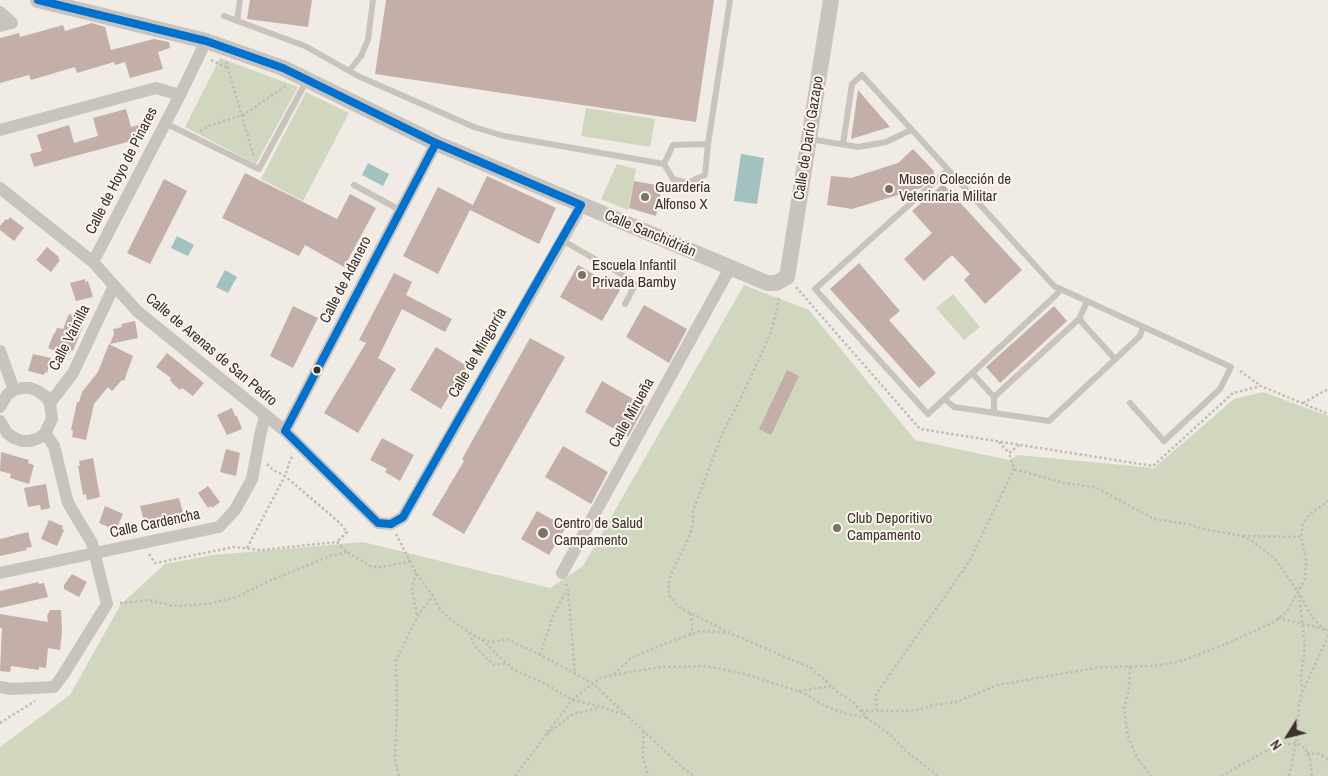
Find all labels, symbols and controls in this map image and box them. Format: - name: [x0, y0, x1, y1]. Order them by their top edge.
- street label: Calle de Darío Gazapo: [790, 75, 828, 201]
- street label: Calle de Hoyo de Pinares: [82, 104, 162, 238]
- place label: Museo Colección de Veterinaria Militar: [899, 171, 1011, 206]
- place label: Guardería Alfonso X: [655, 179, 710, 214]
- marker: Museo Colección de Veterinaria Militar: [883, 183, 895, 195]
- marker: Guardería Alfonso X: [639, 191, 651, 203]
- street label: Calle Sanchidrián: [601, 207, 699, 261]
- street label: Calle de Adanero: [316, 234, 376, 326]
- place label: Escuela Infantil Privada Bamby: [592, 257, 676, 292]
- marker: Escuela Infantil Privada Bamby: [576, 269, 588, 281]
- street label: Calle de Arenas de San Pedro: [142, 290, 280, 410]
- street label: Calle Vainilla: [46, 302, 94, 374]
- street label: Calle de Mingorría: [445, 305, 511, 401]
- unlabelled marker: [312, 365, 322, 375]
- street label: Calle Mirueña: [606, 375, 658, 451]
- street label: Calle Cardencha: [108, 506, 202, 542]
- place label: Club Deporitivo Campamento: [847, 510, 932, 545]
- place label: Centro de Salud Campamento: [554, 515, 643, 550]
- marker: Club Deporitivo Campamento: [831, 522, 843, 534]
- marker: Centro de Salud Campamento: [536, 526, 550, 540]
- north arrow: [1263, 711, 1313, 761]
- text: N: [1266, 736, 1286, 753]

